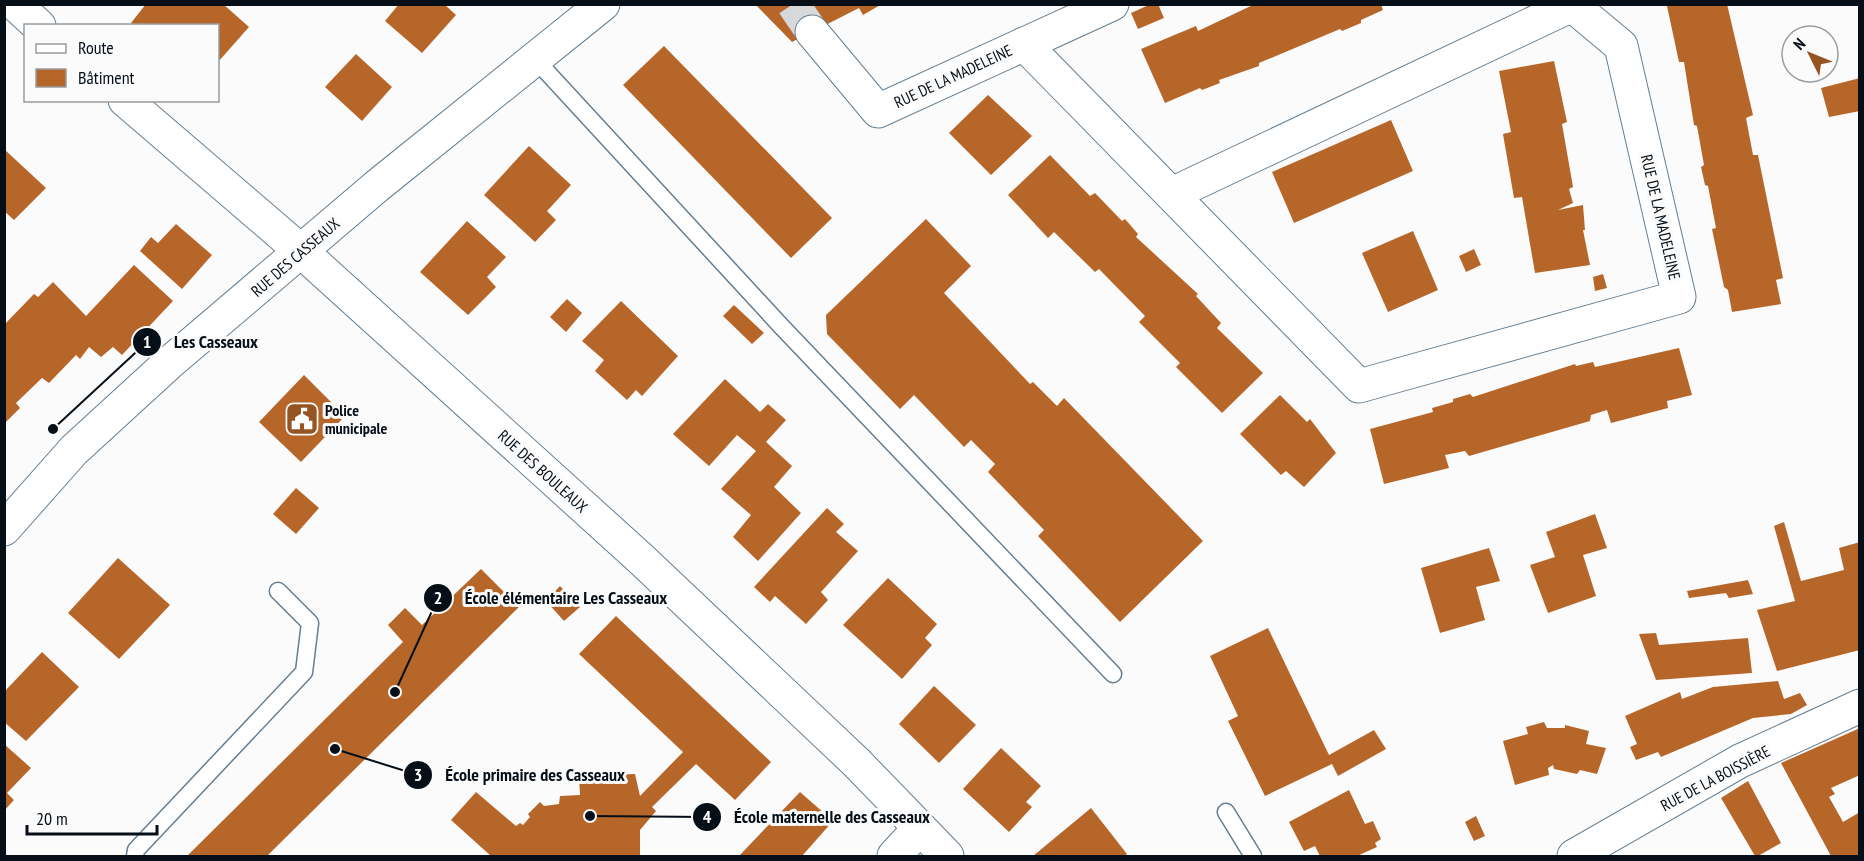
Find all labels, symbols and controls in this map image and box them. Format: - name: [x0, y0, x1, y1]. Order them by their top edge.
- legend: [24, 24, 219, 102]
- north arrow: [1780, 24, 1840, 84]
- text: N: [1789, 34, 1809, 54]
- text: Route: [78, 36, 114, 59]
- street label: RUE DE LA MADELEINE: [891, 40, 1015, 112]
- text: Bâtiment: [78, 66, 135, 89]
- street label: RUE DE LA MADELEINE: [1637, 152, 1685, 282]
- street label: RUE DES CASSEAUX: [247, 213, 343, 301]
- callout: Les Casseaux: [132, 324, 270, 360]
- text: 1: [143, 330, 151, 353]
- text: Les Casseaux: [174, 330, 258, 353]
- place label: Police municipale: [325, 400, 387, 438]
- public building icon: Police municipale: [284, 401, 320, 437]
- street label: RUE DES BOULEAUX: [494, 425, 592, 517]
- callout: École élémentaire Les Casseaux: [423, 580, 679, 616]
- text: 2: [434, 586, 442, 609]
- text: École élémentaire Les Casseaux: [465, 586, 667, 609]
- street label: RUE DE LA BOISSIÈRE: [1657, 741, 1773, 815]
- callout: École primaire des Casseaux: [403, 757, 637, 793]
- text: 3: [414, 763, 422, 786]
- text: École primaire des Casseaux: [445, 763, 625, 786]
- scale bar: [27, 798, 158, 836]
- callout: École maternelle des Casseaux: [692, 799, 942, 835]
- text: 4: [703, 805, 712, 828]
- text: École maternelle des Casseaux: [734, 805, 930, 828]
- text: 20 m: [36, 807, 68, 830]

